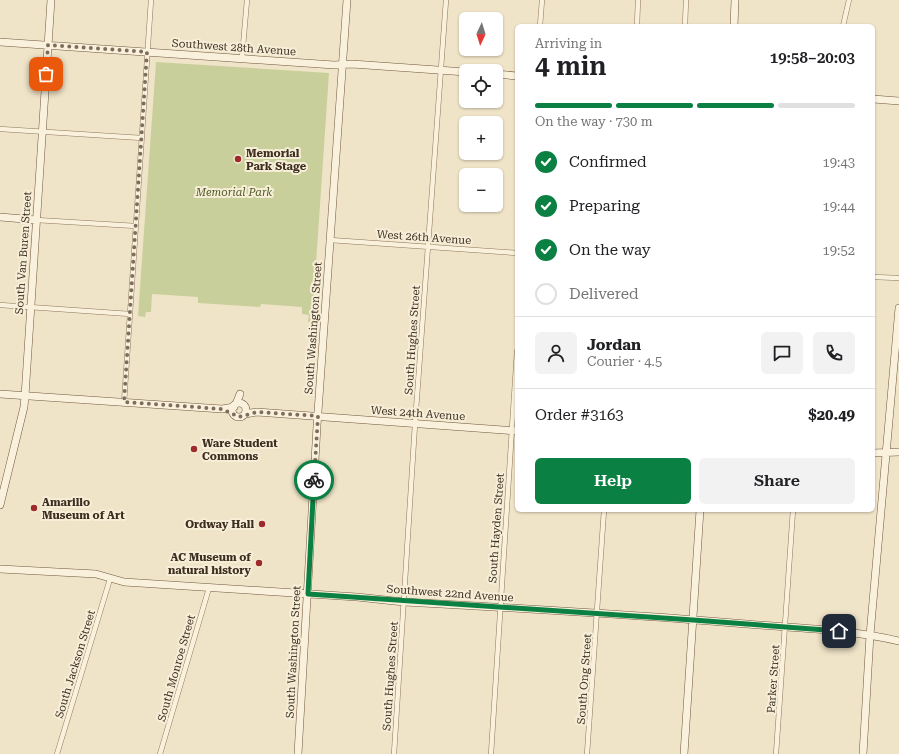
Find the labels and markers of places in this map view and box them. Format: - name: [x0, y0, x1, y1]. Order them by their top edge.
- pin: [29, 57, 63, 91]
- place label: Memorial Park Stage: [246, 147, 307, 173]
- marker: Memorial Park Stage: [233, 154, 243, 164]
- place label: Ware Student Commons: [202, 437, 278, 463]
- marker: Ware Student Commons: [189, 444, 199, 454]
- place label: Amarillo Museum of Art: [42, 496, 125, 522]
- marker: Amarillo Museum of Art: [29, 503, 39, 513]
- place label: Ordway Hall: [185, 518, 254, 531]
- marker: Ordway Hall: [257, 519, 267, 529]
- place label: AC Museum of natural history: [168, 551, 251, 577]
- marker: AC Museum of natural history: [254, 558, 264, 568]
- pin: [822, 614, 856, 648]

